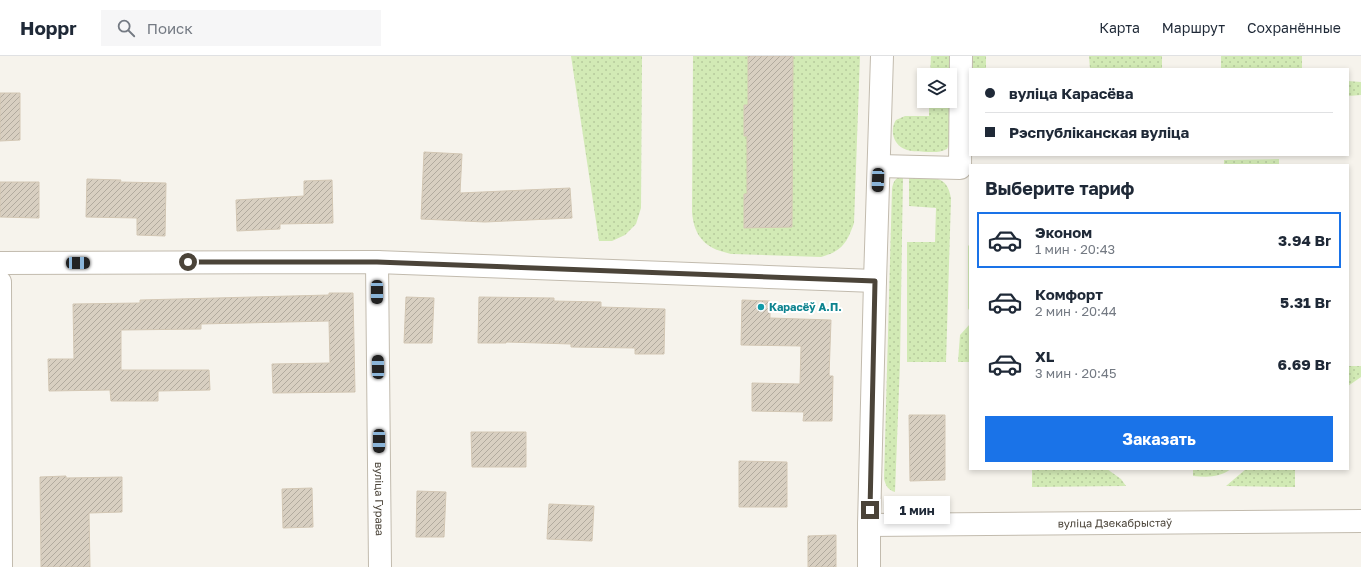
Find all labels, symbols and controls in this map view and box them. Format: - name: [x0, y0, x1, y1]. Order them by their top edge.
- search box: [101, 10, 381, 46]
- text: Hoppr: [20, 16, 77, 39]
- icon: search: [115, 17, 137, 39]
- text: Поиск: [147, 19, 193, 37]
- text: Карта: [1099, 19, 1140, 36]
- text: Маршрут: [1162, 19, 1225, 36]
- text: Сохранённые: [1247, 19, 1341, 36]
- map controls: [917, 68, 957, 108]
- button: layers: [917, 68, 957, 108]
- text: вуліца Карасёва: [1009, 84, 1134, 102]
- text: Рэспубліканская вуліца: [1009, 123, 1189, 141]
- car: [872, 168, 884, 192]
- text: Выберите тариф: [985, 177, 1134, 199]
- icon: car: [987, 222, 1023, 258]
- text: Эконом: [1035, 223, 1092, 241]
- text: 3.94 Br: [1278, 231, 1331, 249]
- text: 1 мин · 20:43: [1035, 241, 1115, 257]
- route start: [179, 253, 197, 271]
- car: [66, 257, 90, 269]
- car: [371, 280, 383, 304]
- icon: car: [987, 284, 1023, 320]
- text: Комфорт: [1035, 285, 1103, 303]
- text: 5.31 Br: [1280, 293, 1331, 311]
- place label: Карасёў А.П.: [769, 300, 842, 313]
- marker: Карасёў А.П.: [756, 302, 766, 312]
- text: 2 мин · 20:44: [1035, 303, 1117, 319]
- icon: car: [987, 346, 1023, 382]
- text: XL: [1035, 347, 1054, 365]
- car: [372, 355, 384, 379]
- text: 6.69 Br: [1277, 355, 1331, 373]
- text: 3 мин · 20:45: [1035, 365, 1116, 381]
- button: Заказать: [985, 416, 1333, 462]
- car: [373, 429, 385, 453]
- street label: вуліца Гурава: [373, 462, 387, 536]
- callout: 1 мин: [884, 496, 950, 524]
- route end: [861, 501, 879, 519]
- text: 1 мин: [899, 502, 935, 518]
- street label: вуліца Дзекабрыстаў: [1058, 516, 1172, 529]

